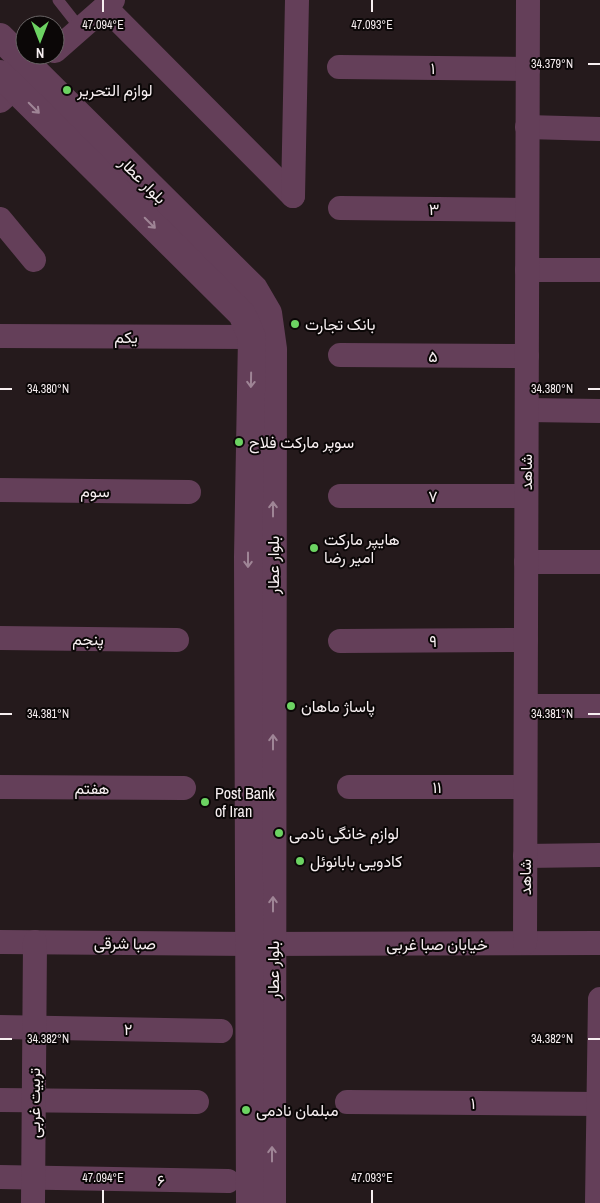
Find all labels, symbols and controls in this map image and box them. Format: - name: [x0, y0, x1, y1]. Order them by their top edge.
- north arrow: [15, 15, 65, 65]
- text: 47.094°E: [82, 17, 124, 33]
- text: 47.093°E: [351, 17, 393, 33]
- text: N: [36, 44, 44, 62]
- text: 34.379°N: [531, 56, 573, 72]
- street label: ۱: [430, 57, 436, 79]
- place label: لوازم التحریر: [76, 79, 153, 101]
- marker: لوازم التحریر: [61, 84, 73, 96]
- one-way arrow: [28, 102, 41, 114]
- street label: بلوار عطار: [114, 151, 171, 208]
- street label: ۳: [429, 198, 439, 220]
- one-way arrow: [143, 217, 156, 229]
- place label: بانک تجارت: [305, 313, 375, 335]
- marker: بانک تجارت: [289, 318, 301, 330]
- street label: یکم: [114, 326, 138, 348]
- street label: ۵: [428, 345, 438, 367]
- one-way arrow: [246, 372, 256, 388]
- text: 34.380°N: [27, 381, 69, 397]
- text: 34.380°N: [531, 381, 573, 397]
- place label: سوپر مارکت فلاح: [249, 431, 354, 454]
- marker: سوپر مارکت فلاح: [233, 436, 245, 448]
- street label: شاهد: [515, 454, 537, 490]
- street label: سوم: [80, 480, 110, 502]
- street label: ۷: [428, 485, 438, 507]
- one-way arrow: [268, 502, 278, 518]
- place label: هایپر مارکت امیر رضا: [324, 528, 400, 568]
- street label: بلوار عطار: [262, 536, 284, 595]
- marker: هایپر مارکت امیر رضا: [308, 542, 320, 554]
- one-way arrow: [243, 552, 253, 568]
- street label: پنجم: [72, 628, 104, 651]
- street label: ۹: [429, 630, 437, 652]
- place label: پاساژ ماهان: [301, 695, 375, 718]
- marker: پاساژ ماهان: [285, 700, 297, 712]
- text: 34.381°N: [27, 706, 69, 722]
- text: 34.381°N: [531, 706, 573, 722]
- one-way arrow: [268, 734, 278, 750]
- street label: ۱۱: [432, 776, 442, 798]
- street label: هفتم: [75, 777, 109, 799]
- place label: Post Bank of Iran: [215, 782, 275, 822]
- marker: Post Bank of Iran: [199, 796, 211, 808]
- place label: لوازم خانگی نادمی: [289, 822, 399, 844]
- marker: لوازم خانگی نادمی: [273, 827, 285, 839]
- place label: کادویی بابانوئل: [310, 850, 402, 872]
- marker: کادویی بابانوئل: [294, 855, 306, 867]
- street label: شاهد: [514, 859, 536, 895]
- one-way arrow: [268, 897, 278, 913]
- street label: صبا شرقی: [94, 931, 156, 955]
- street label: خیابان صبا غربی: [386, 933, 488, 955]
- street label: بلوار عطار: [262, 941, 284, 1000]
- street label: ۲: [124, 1018, 132, 1040]
- text: 34.382°N: [27, 1031, 69, 1047]
- text: 34.382°N: [531, 1031, 573, 1047]
- street label: تربیت غربی: [23, 1068, 45, 1138]
- street label: ۱: [471, 1092, 475, 1114]
- place label: مبلمان نادمی: [256, 1099, 339, 1121]
- marker: مبلمان نادمی: [240, 1104, 252, 1116]
- one-way arrow: [267, 1147, 277, 1163]
- street label: ۶: [157, 1169, 165, 1191]
- text: 47.094°E: [82, 1170, 124, 1186]
- text: 47.093°E: [351, 1170, 393, 1186]

